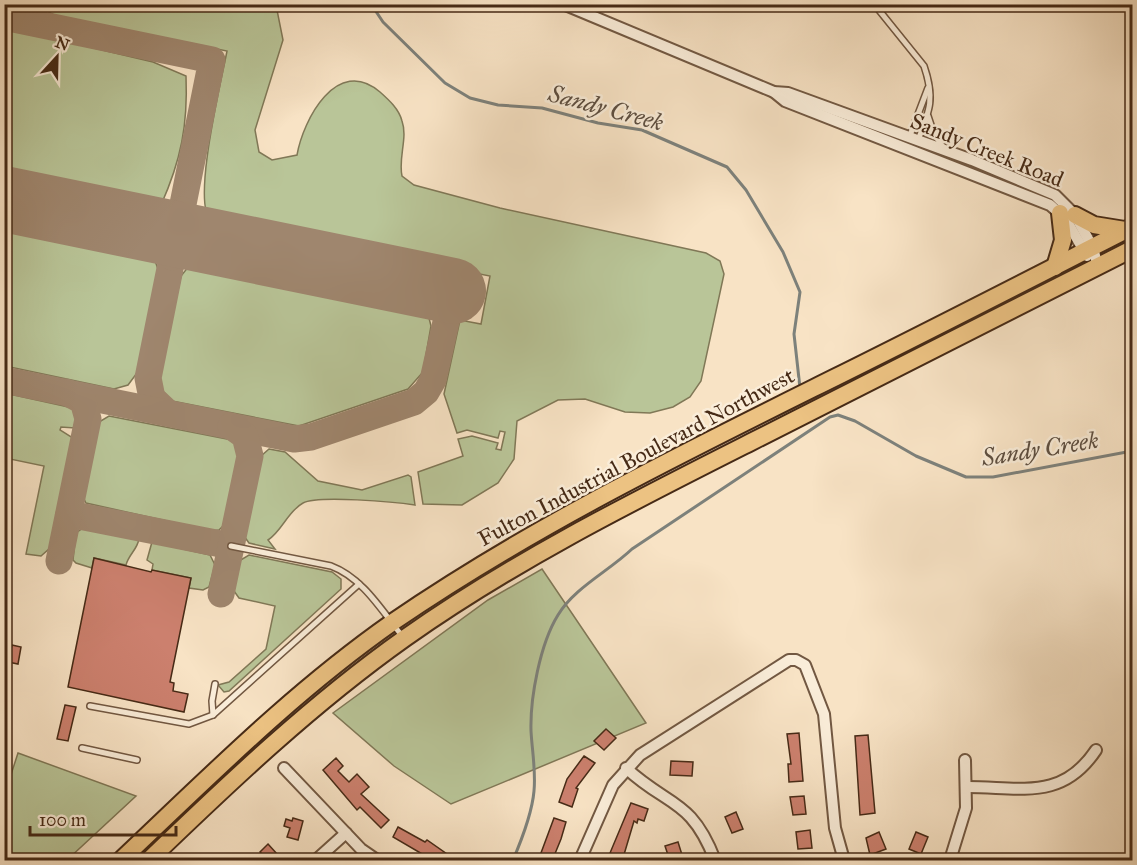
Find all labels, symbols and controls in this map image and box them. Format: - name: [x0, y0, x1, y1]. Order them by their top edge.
- north arrow: [27, 27, 87, 87]
- text: N: [53, 32, 73, 55]
- water label: Sandy Creek: [544, 78, 667, 138]
- street label: Sandy Creek Road: [906, 107, 1068, 193]
- street label: Fulton Industrial Boulevard Northwest: [473, 362, 799, 552]
- water label: Sandy Creek: [978, 425, 1101, 473]
- scale bar: [30, 799, 176, 837]
- text: 100 m: [39, 809, 86, 831]

